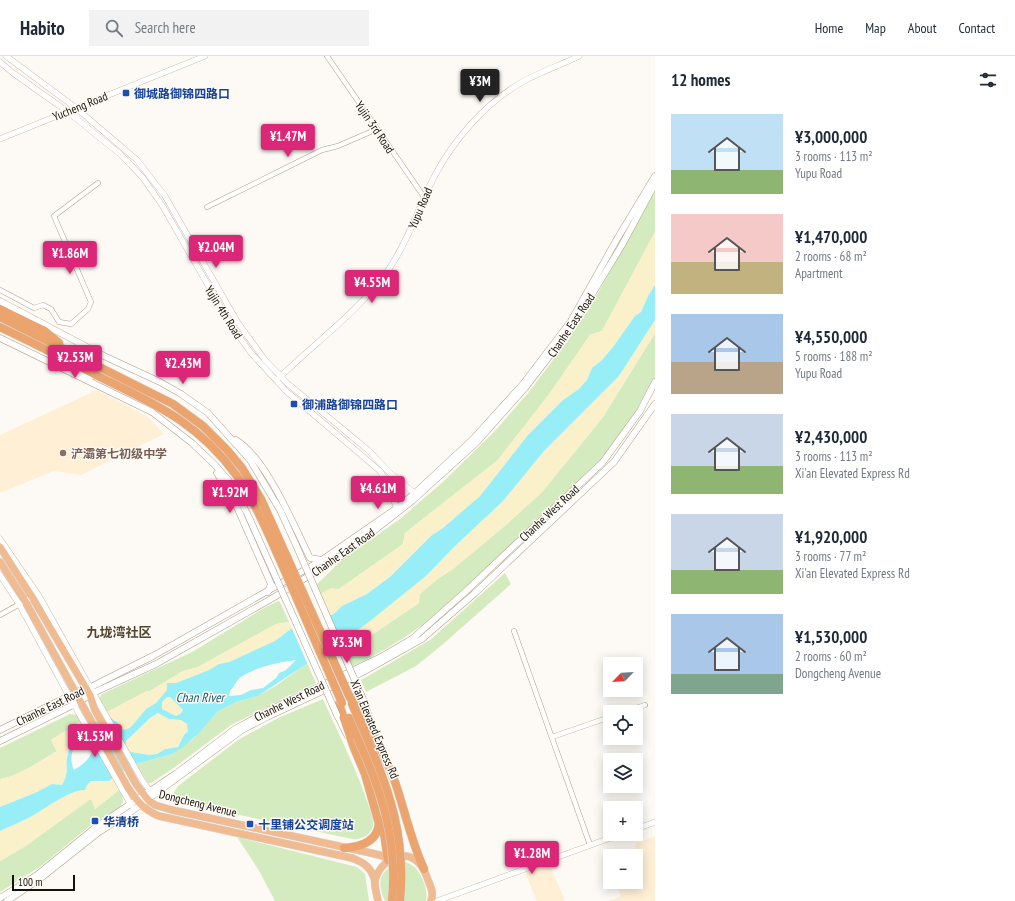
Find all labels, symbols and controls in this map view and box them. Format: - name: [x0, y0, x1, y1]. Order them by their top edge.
- search box: [89, 10, 369, 46]
- text: Habito: [20, 16, 65, 40]
- icon: search: [103, 17, 125, 39]
- text: Search here: [135, 18, 196, 37]
- text: Home: [815, 19, 843, 37]
- text: Map: [865, 19, 886, 37]
- text: About: [908, 19, 937, 37]
- text: Contact: [959, 19, 995, 37]
- pin: ¥3M: [461, 69, 499, 103]
- text: 12 homes: [671, 69, 730, 91]
- icon: filters: [977, 69, 999, 91]
- text: ¥3M: [469, 73, 491, 90]
- place label: 御城路御锦四路口: [134, 86, 230, 101]
- street label: Yucheng Road: [50, 88, 110, 124]
- marker: 御城路御锦四路口: [121, 88, 131, 98]
- street label: Yujin 3rd Road: [352, 98, 398, 156]
- pin: ¥1.47M: [255, 124, 321, 158]
- text: ¥3,000,000: [795, 126, 867, 148]
- text: ¥1.47M: [270, 128, 306, 145]
- icon: home: [703, 130, 751, 178]
- text: 3 rooms · 113 m²: [795, 148, 873, 165]
- text: Yupu Road: [795, 165, 842, 182]
- street label: Yupu Road: [405, 185, 435, 231]
- text: ¥1,470,000: [795, 226, 867, 248]
- icon: home: [703, 230, 751, 278]
- pin: ¥2.04M: [183, 235, 249, 269]
- text: ¥2.04M: [198, 239, 234, 256]
- pin: ¥1.86M: [37, 241, 103, 275]
- text: ¥1.86M: [52, 245, 88, 262]
- text: 2 rooms · 68 m²: [795, 248, 867, 265]
- text: Apartment: [795, 265, 843, 282]
- pin: ¥4.55M: [339, 270, 405, 304]
- text: ¥4.55M: [354, 274, 390, 291]
- street label: Yujin 4th Road: [202, 283, 246, 341]
- street label: Chanhe East Road: [544, 290, 598, 360]
- text: ¥4,550,000: [795, 326, 867, 348]
- icon: home: [703, 330, 751, 378]
- pin: ¥2.53M: [42, 345, 108, 379]
- text: 5 rooms · 188 m²: [795, 348, 873, 365]
- text: ¥2.53M: [57, 349, 93, 366]
- pin: ¥2.43M: [150, 351, 216, 385]
- text: ¥2.43M: [165, 355, 201, 372]
- text: Yupu Road: [795, 365, 842, 382]
- place label: 御浦路御锦四路口: [302, 397, 398, 412]
- marker: 御浦路御锦四路口: [289, 399, 299, 409]
- text: ¥2,430,000: [795, 426, 867, 448]
- icon: home: [703, 430, 751, 478]
- place label: 浐灞第七初级中学: [71, 446, 167, 461]
- marker: 浐灞第七初级中学: [58, 448, 68, 458]
- text: 3 rooms · 113 m²: [795, 448, 873, 465]
- text: Xi'an Elevated Express Rd: [795, 465, 910, 482]
- pin: ¥4.61M: [345, 476, 411, 510]
- pin: ¥1.92M: [197, 480, 263, 514]
- text: ¥4.61M: [360, 480, 396, 497]
- street label: Chanhe West Road: [516, 481, 582, 545]
- text: ¥1.92M: [212, 484, 248, 501]
- street label: Chanhe East Road: [308, 525, 378, 579]
- text: ¥1,920,000: [795, 526, 867, 548]
- icon: home: [703, 530, 751, 578]
- text: 3 rooms · 77 m²: [795, 548, 866, 565]
- text: Xi'an Elevated Express Rd: [795, 565, 910, 582]
- district label: 九垅湾社区: [86, 624, 152, 641]
- text: ¥1,530,000: [795, 626, 867, 648]
- pin: ¥3.3M: [319, 630, 375, 664]
- icon: home: [703, 630, 751, 678]
- text: ¥3.3M: [332, 634, 362, 651]
- text: 2 rooms · 60 m²: [795, 648, 867, 665]
- north arrow: [603, 657, 643, 697]
- map controls: [603, 657, 643, 889]
- text: Dongcheng Avenue: [795, 665, 881, 682]
- street label: Xi'an Elevated Express Rd: [347, 677, 403, 781]
- street label: Chanhe West Road: [251, 678, 327, 724]
- street label: Chanhe East Road: [13, 683, 87, 729]
- water label: Chan River: [176, 689, 227, 706]
- button: locate: [603, 705, 643, 745]
- pin: ¥1.53M: [62, 724, 128, 758]
- text: ¥1.53M: [77, 728, 113, 745]
- button: layers: [603, 753, 643, 793]
- street label: Dongcheng Avenue: [158, 786, 238, 820]
- button: +: [603, 801, 643, 841]
- place label: 华清桥: [103, 814, 139, 829]
- marker: 华清桥: [90, 816, 100, 826]
- place label: 十里铺公交调度站: [258, 817, 354, 832]
- marker: 十里铺公交调度站: [245, 819, 255, 829]
- pin: ¥1.28M: [499, 841, 565, 875]
- text: ¥1.28M: [514, 845, 550, 862]
- button: −: [603, 849, 643, 889]
- scale bar: [12, 873, 75, 892]
- text: 100 m: [18, 875, 42, 889]

